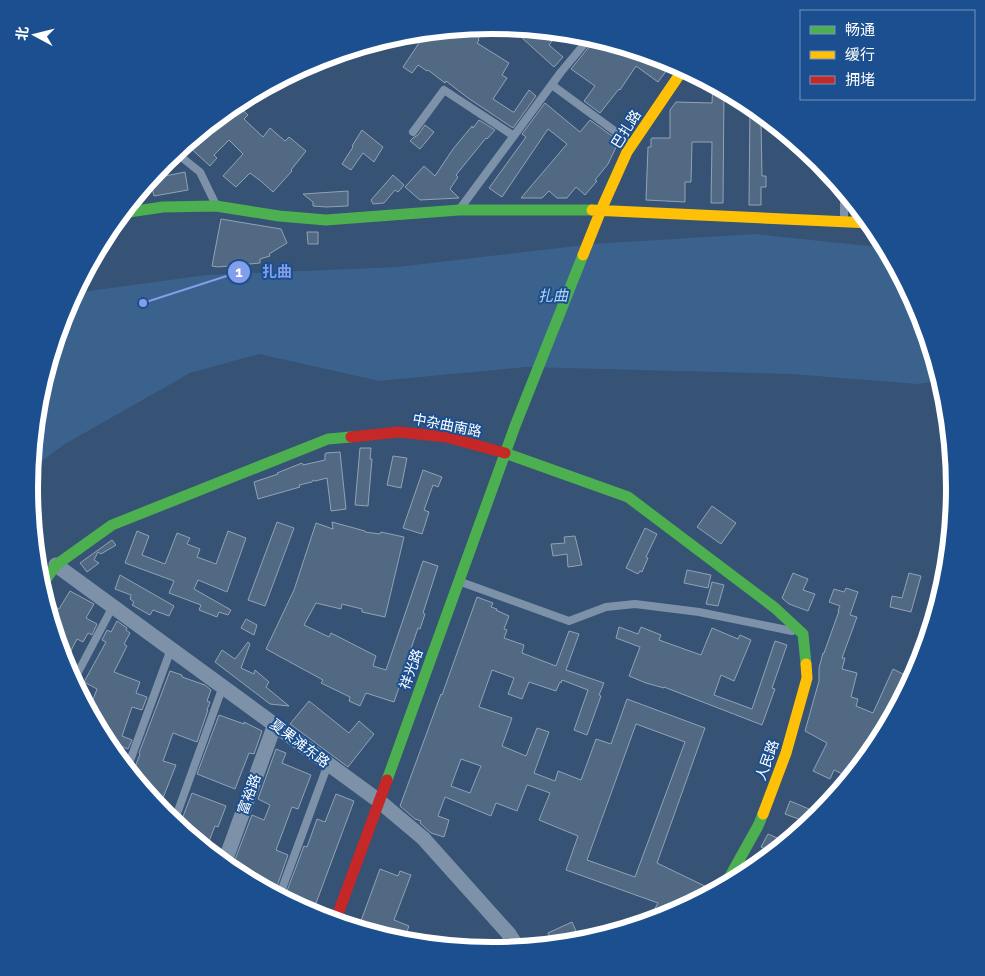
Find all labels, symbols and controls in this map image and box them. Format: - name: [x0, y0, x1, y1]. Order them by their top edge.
- north arrow: [10, 10, 60, 60]
- legend: [800, 10, 975, 100]
- text: 畅通: [845, 21, 875, 39]
- text: 北: [13, 25, 31, 41]
- text: 缓行: [845, 46, 875, 64]
- text: 拥堵: [845, 71, 875, 89]
- street label: 巴扎路: [608, 107, 644, 151]
- callout: 扎曲: [227, 257, 302, 287]
- text: 1: [235, 263, 243, 281]
- text: 扎曲: [262, 263, 292, 281]
- water label: 扎曲: [538, 287, 569, 305]
- street label: 中杂曲南路: [411, 410, 483, 440]
- street label: 祥光路: [396, 647, 426, 691]
- street label: 夏果滩东路: [267, 716, 333, 770]
- street label: 人民路: [752, 738, 782, 782]
- street label: 富裕路: [234, 772, 264, 816]

